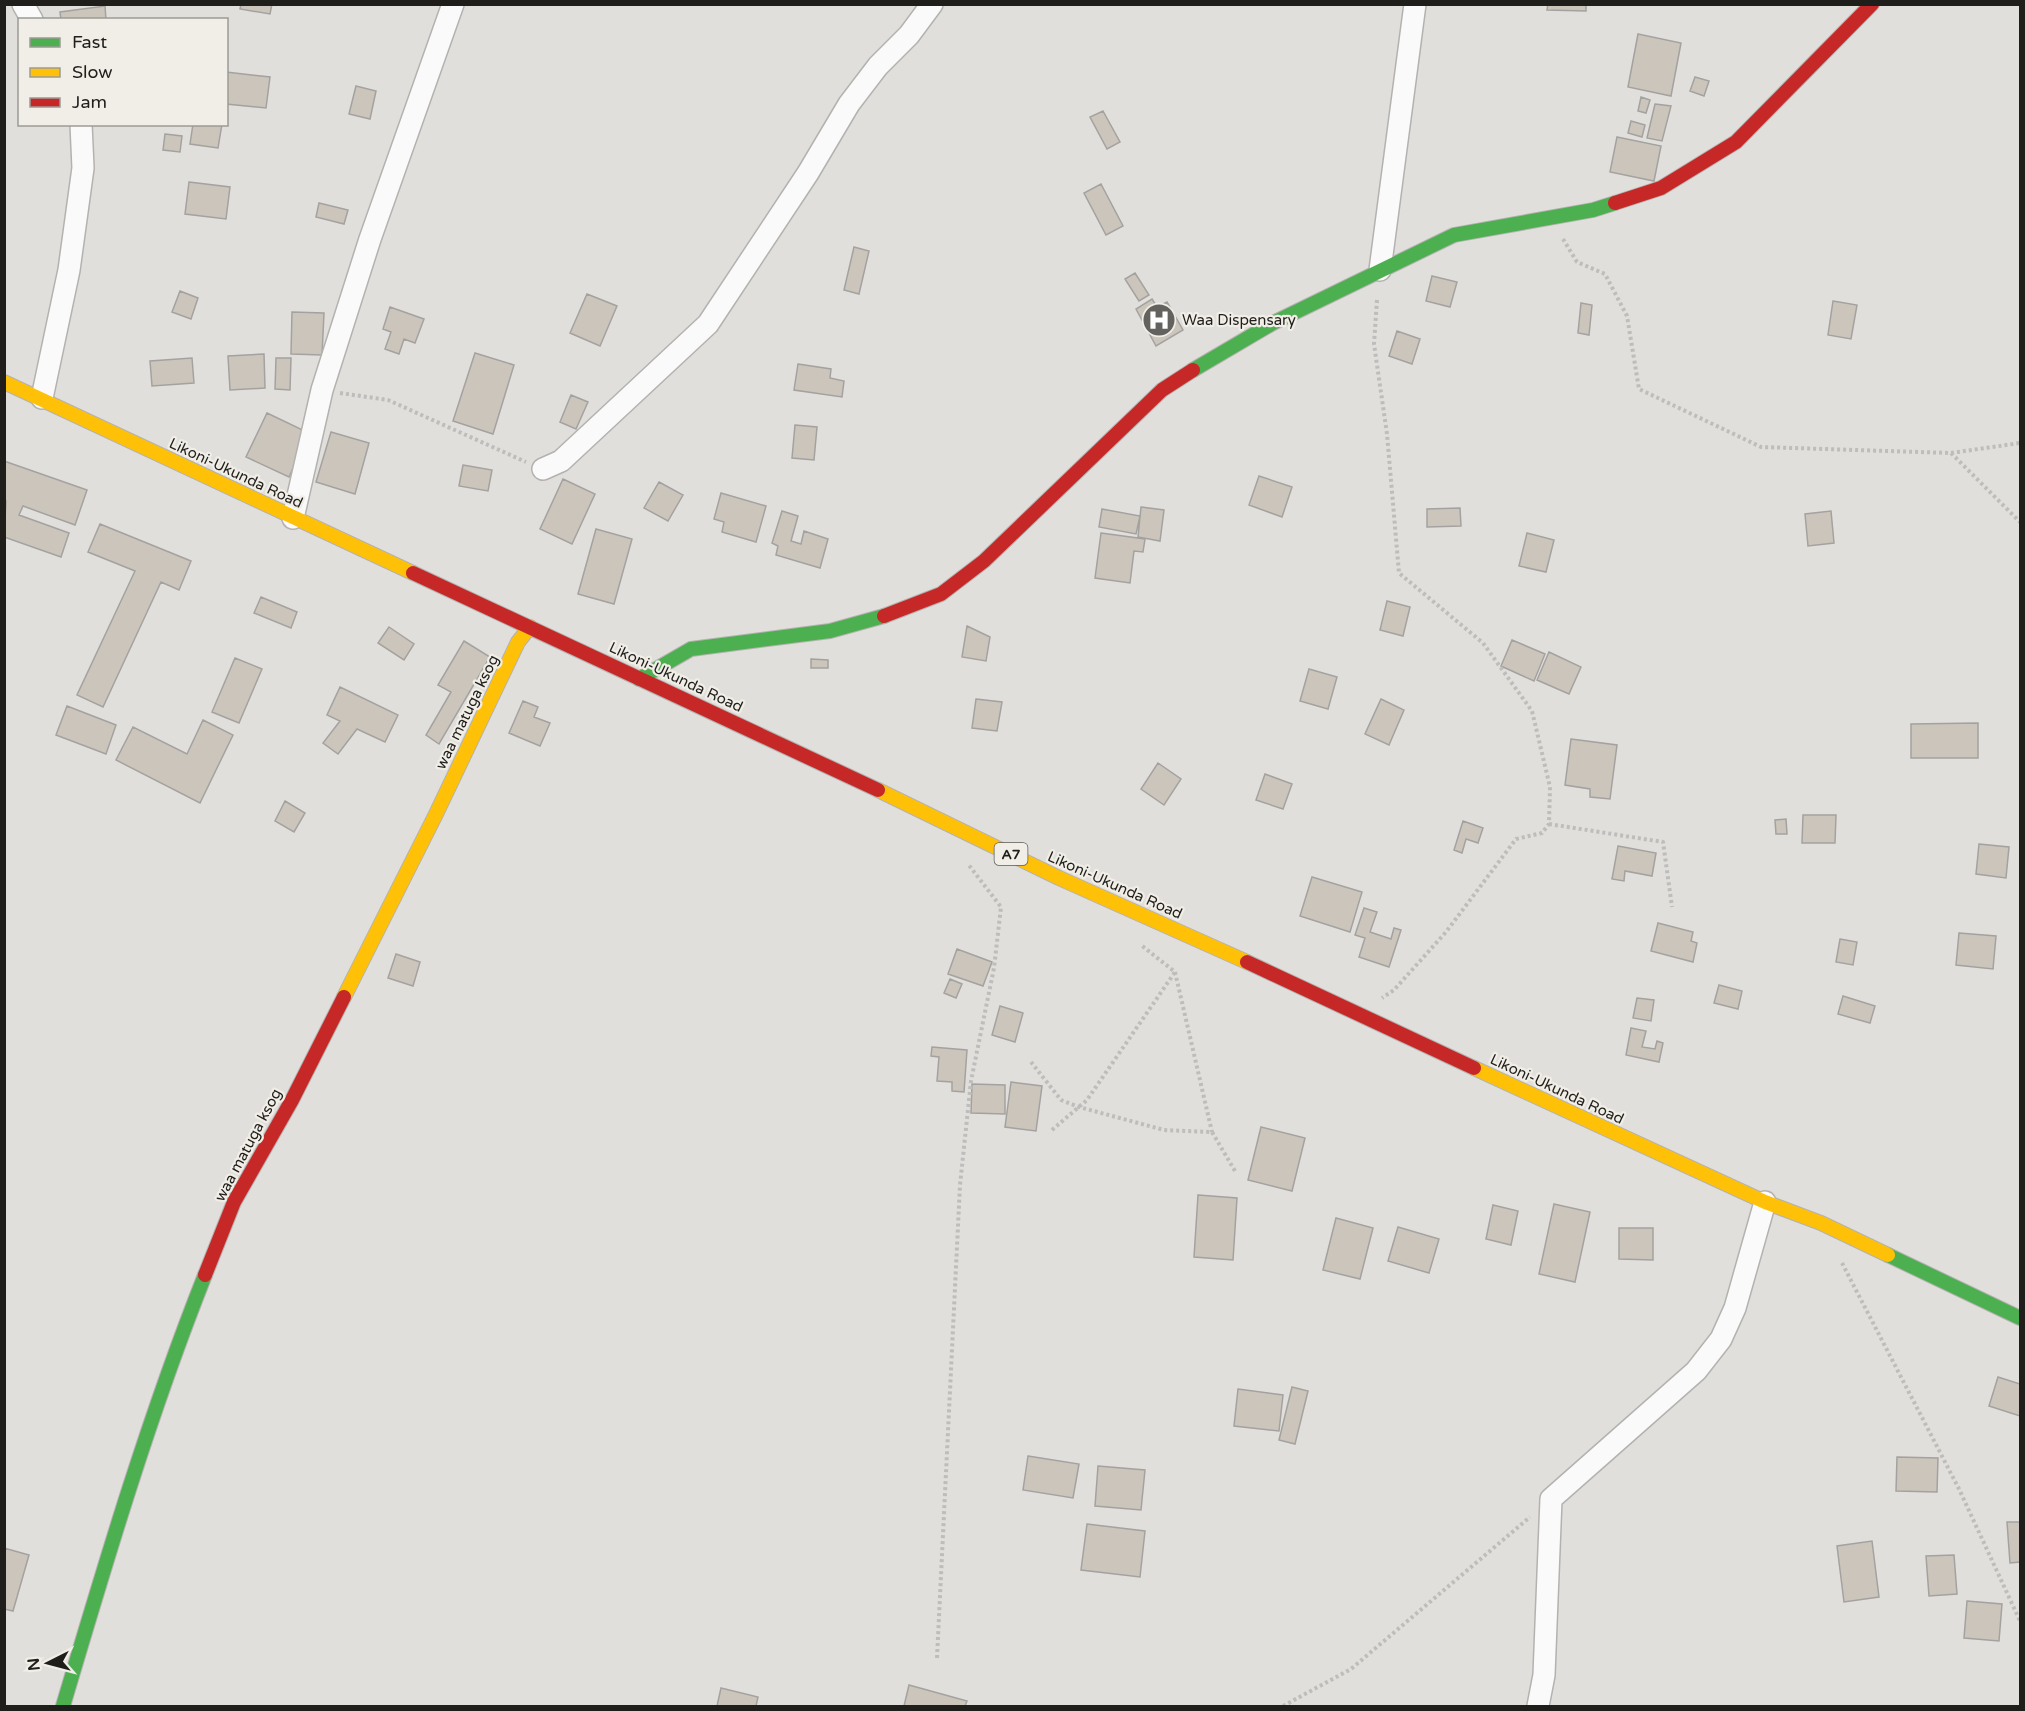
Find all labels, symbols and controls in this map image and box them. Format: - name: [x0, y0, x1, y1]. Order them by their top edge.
- legend: [18, 18, 228, 126]
- text: Fast: [72, 31, 107, 53]
- text: Slow: [72, 61, 113, 83]
- text: Jam: [72, 91, 107, 113]
- hospital icon: Waa Dispensary: [1141, 302, 1177, 338]
- place label: Waa Dispensary: [1182, 311, 1296, 329]
- street label: Likoni-Ukunda Road: [166, 434, 306, 512]
- street label: Likoni-Ukunda Road: [606, 638, 746, 716]
- street label: waa matuga ksog: [431, 652, 503, 772]
- road number: A7: [994, 843, 1028, 865]
- street label: Likoni-Ukunda Road: [1045, 847, 1185, 923]
- street label: Likoni-Ukunda Road: [1487, 1050, 1627, 1128]
- street label: waa matuga ksog: [211, 1086, 285, 1204]
- north arrow: [18, 1633, 78, 1693]
- text: N: [23, 1657, 45, 1672]

